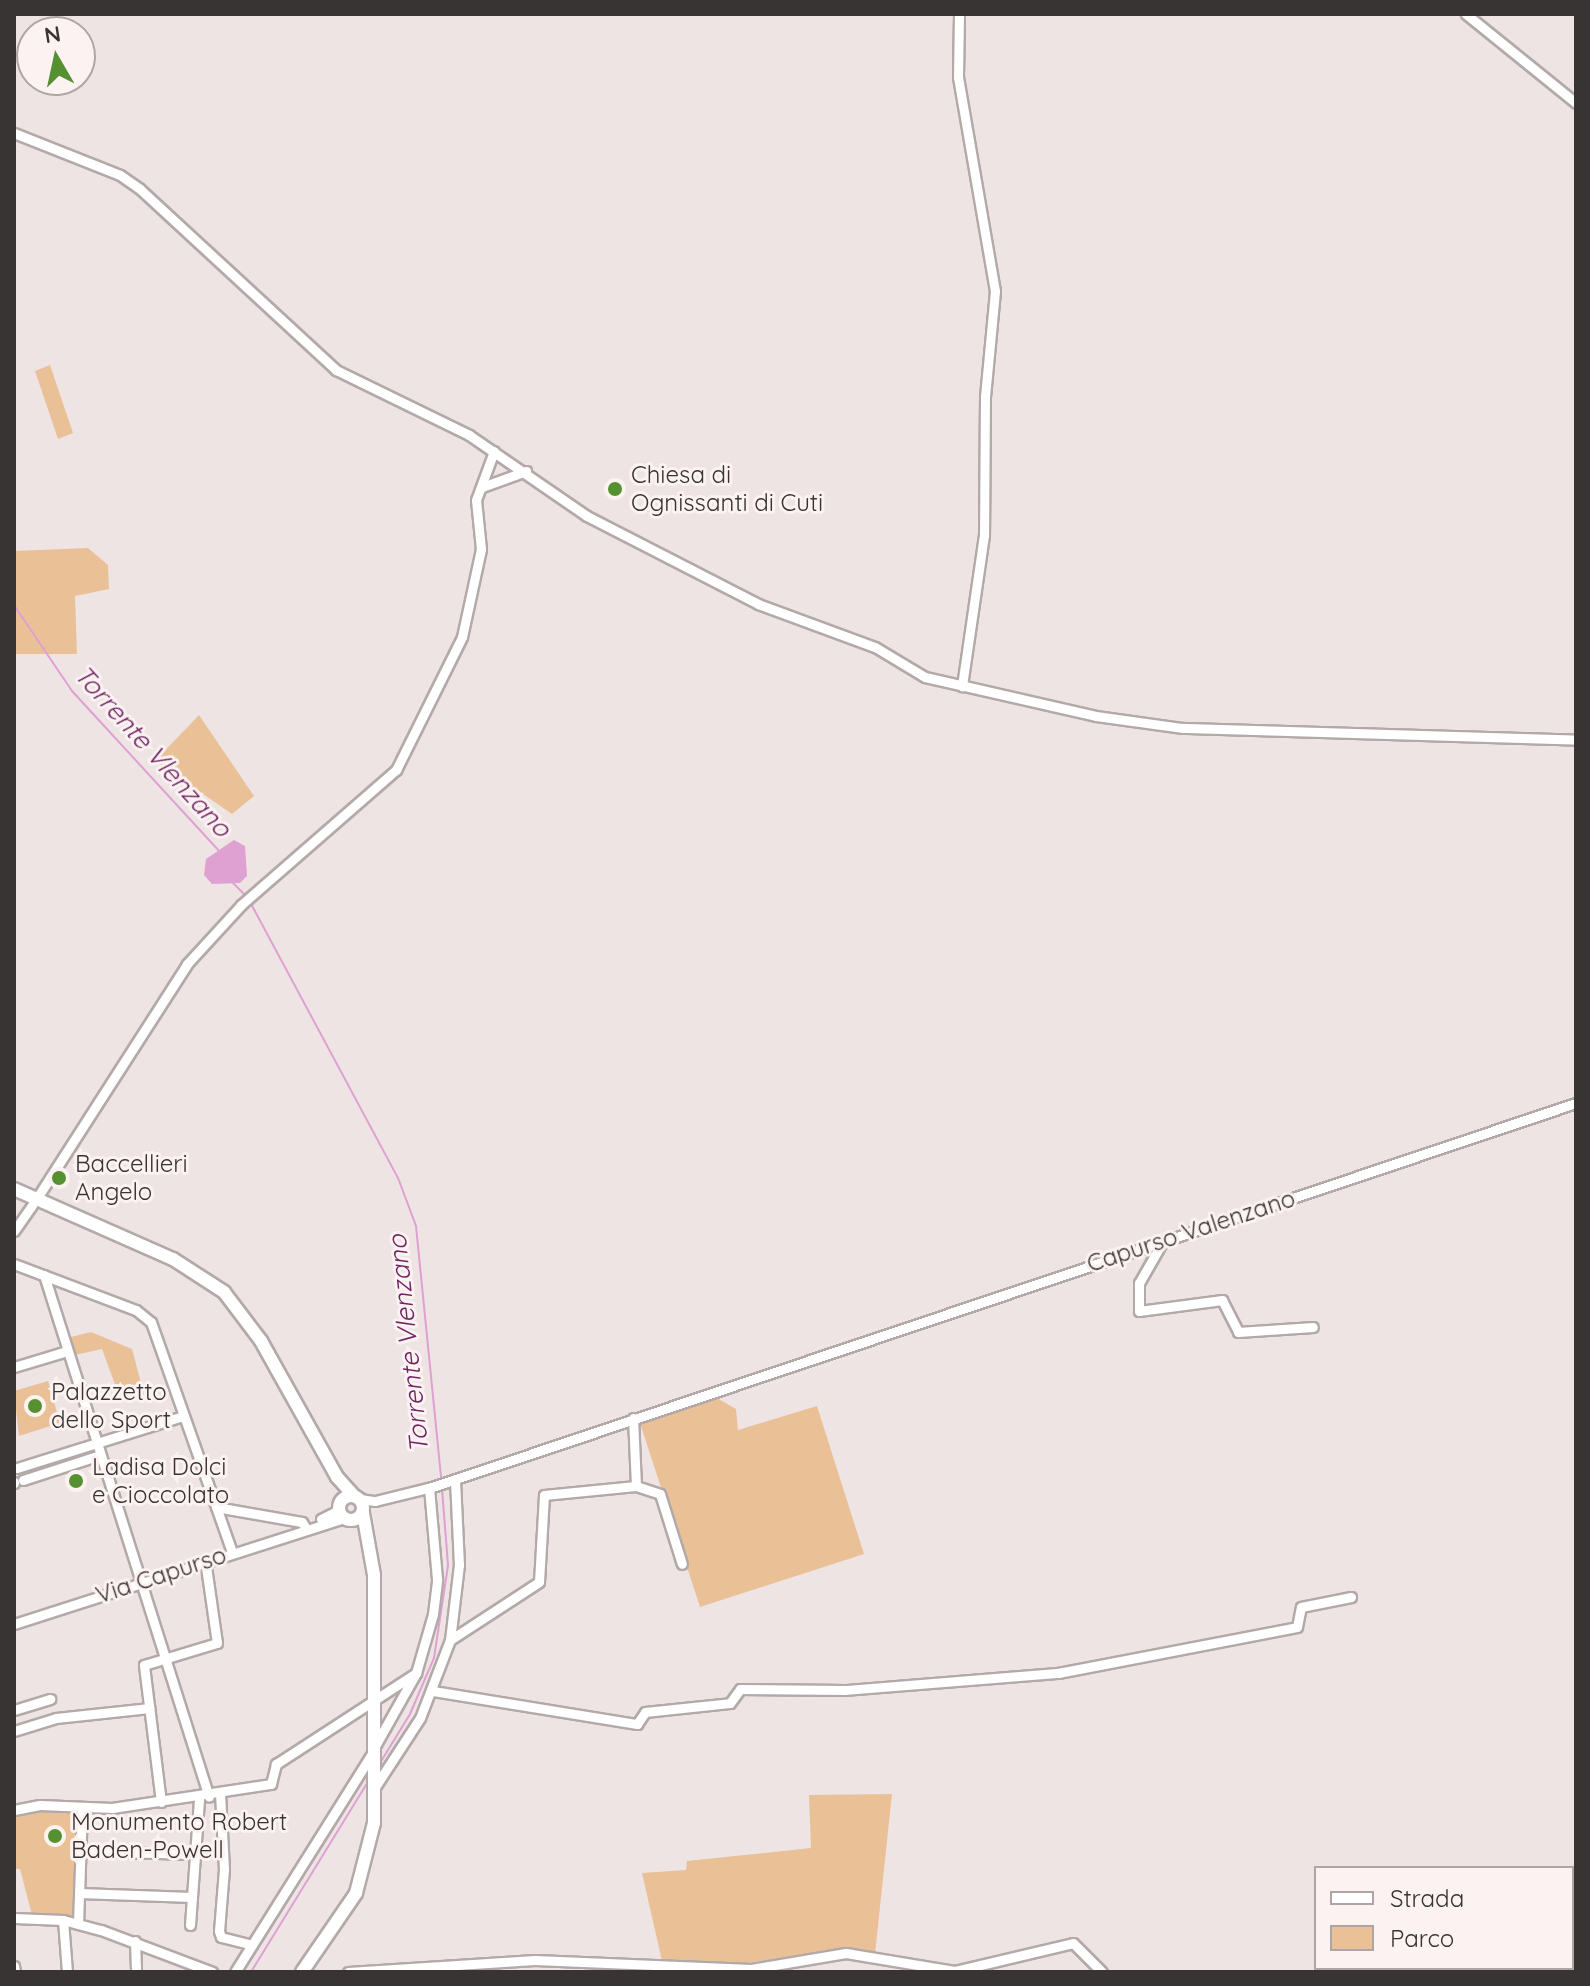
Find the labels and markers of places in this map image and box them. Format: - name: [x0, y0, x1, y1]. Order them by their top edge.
- place label: Chiesa di Ognissanti di Cuti: [631, 461, 823, 517]
- marker: Chiesa di Ognissanti di Cuti: [606, 480, 624, 498]
- place label: Baccellieri Angelo: [75, 1150, 188, 1206]
- marker: Baccellieri Angelo: [50, 1169, 68, 1187]
- place label: Palazzetto dello Sport: [51, 1378, 171, 1434]
- marker: Palazzetto dello Sport: [26, 1397, 44, 1415]
- place label: Ladisa Dolci e Cioccolato: [92, 1453, 229, 1509]
- marker: Ladisa Dolci e Cioccolato: [67, 1472, 85, 1490]
- place label: Monumento Robert Baden-Powell: [71, 1808, 287, 1864]
- marker: Monumento Robert Baden-Powell: [46, 1827, 64, 1845]

